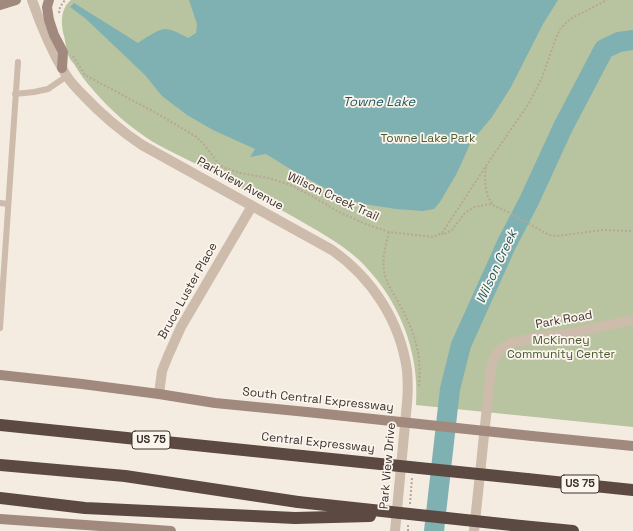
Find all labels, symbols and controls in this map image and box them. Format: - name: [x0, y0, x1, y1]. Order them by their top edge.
- water label: Towne Lake: [343, 94, 415, 110]
- park label: Towne Lake Park: [380, 132, 476, 146]
- street label: Parkview Avenue: [194, 154, 286, 214]
- street label: Wilson Creek Trail: [285, 169, 381, 225]
- water label: Wilson Creek: [473, 228, 521, 306]
- street label: Bruce Luster Place: [155, 240, 221, 342]
- street label: Park Road: [534, 308, 594, 332]
- park label: McKinney Community Center: [507, 334, 615, 362]
- street label: South Central Expressway: [242, 385, 394, 415]
- street label: Park View Drive: [377, 422, 399, 510]
- street label: Central Expressway: [261, 430, 375, 456]
- road number: US 75: [132, 431, 170, 449]
- road number: US 75: [561, 475, 599, 493]

